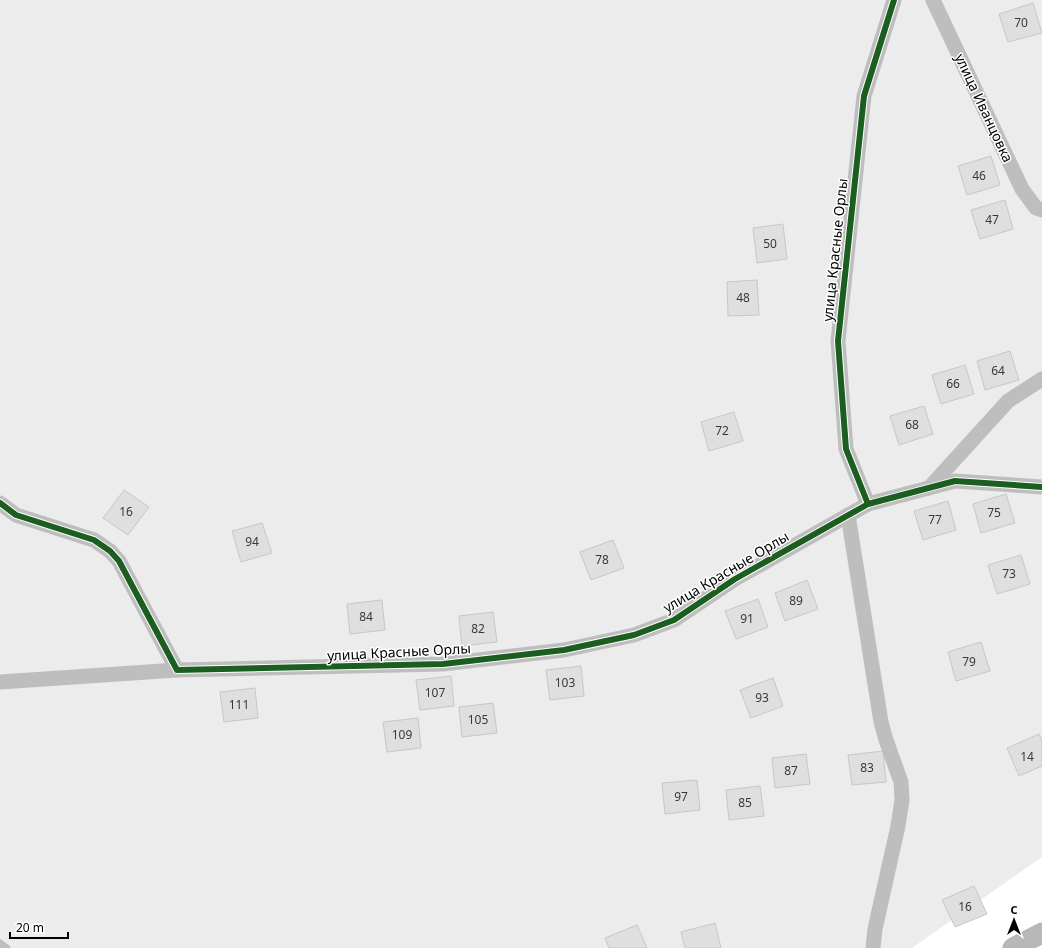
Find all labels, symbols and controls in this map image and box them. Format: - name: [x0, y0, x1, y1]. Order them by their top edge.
- house number: 70: [1014, 14, 1028, 31]
- street label: улица Иванцовка: [951, 50, 1018, 165]
- house number: 46: [972, 167, 986, 184]
- street label: улица Красные Орлы: [818, 177, 851, 322]
- house number: 47: [985, 211, 999, 228]
- house number: 50: [763, 235, 777, 252]
- house number: 48: [736, 289, 750, 306]
- house number: 64: [991, 362, 1005, 379]
- house number: 66: [946, 375, 960, 392]
- house number: 68: [905, 416, 919, 433]
- house number: 72: [715, 422, 729, 439]
- house number: 16: [119, 503, 133, 520]
- house number: 75: [987, 504, 1001, 521]
- house number: 77: [928, 511, 942, 528]
- street label: улица Красные Орлы: [659, 526, 792, 617]
- house number: 94: [245, 533, 259, 550]
- house number: 78: [595, 551, 609, 568]
- house number: 73: [1002, 565, 1016, 582]
- house number: 89: [789, 592, 803, 609]
- house number: 84: [359, 608, 373, 625]
- house number: 91: [740, 610, 754, 627]
- house number: 82: [471, 620, 485, 637]
- street label: улица Красные Орлы: [327, 638, 471, 665]
- house number: 79: [962, 653, 976, 670]
- house number: 103: [555, 674, 575, 691]
- house number: 107: [425, 684, 445, 701]
- house number: 93: [755, 689, 769, 706]
- house number: 111: [229, 696, 249, 713]
- house number: 105: [468, 711, 488, 728]
- house number: 109: [392, 726, 412, 743]
- house number: 14: [1020, 748, 1034, 765]
- house number: 83: [860, 759, 874, 776]
- house number: 87: [784, 762, 798, 779]
- house number: 97: [674, 788, 688, 805]
- house number: 85: [738, 794, 752, 811]
- house number: 16: [958, 898, 972, 915]
- north arrow: [994, 900, 1034, 940]
- text: С: [1010, 902, 1018, 917]
- scale bar: [10, 914, 68, 940]
- text: 20 m: [16, 919, 44, 936]

